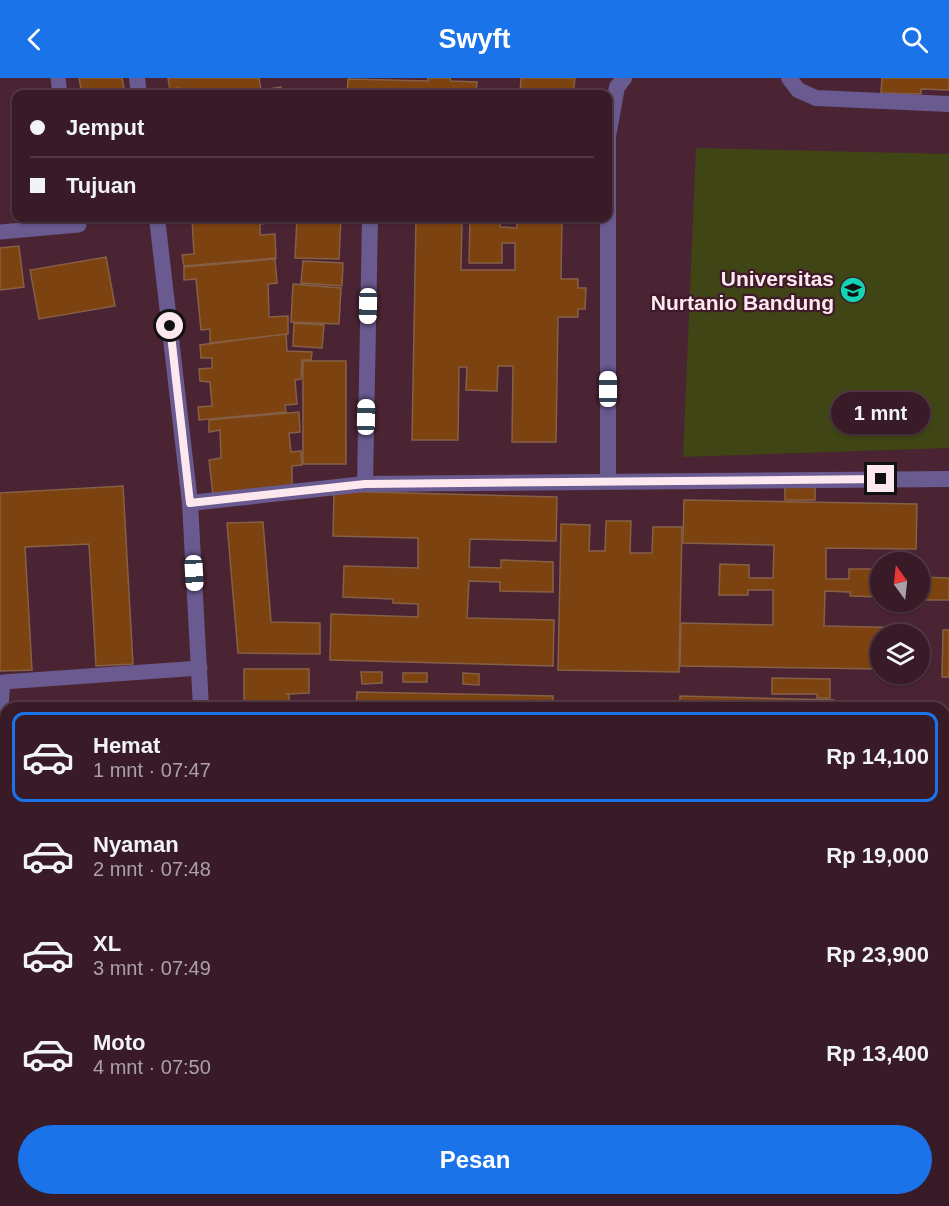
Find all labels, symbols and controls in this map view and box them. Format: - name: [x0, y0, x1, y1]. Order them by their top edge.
- icon: back: [18, 23, 51, 56]
- icon: search: [898, 23, 931, 56]
- text: Swyft: [438, 24, 511, 54]
- text: Jemput: [66, 115, 144, 140]
- text: Tujuan: [66, 173, 136, 198]
- place label: Universitas Nurtanio Bandung: [651, 267, 834, 314]
- school or university icon: Universitas Nurtanio Bandung: [838, 275, 868, 305]
- car: [359, 288, 377, 324]
- route start: [156, 312, 183, 339]
- car: [599, 371, 617, 407]
- callout: 1 mnt: [832, 392, 930, 434]
- car: [357, 399, 375, 435]
- text: 1 mnt: [854, 402, 907, 424]
- route end: [867, 465, 894, 492]
- north arrow: [870, 552, 930, 612]
- map controls: [870, 552, 930, 684]
- car: [184, 555, 204, 591]
- button: layers: [870, 624, 930, 684]
- icon: car: [21, 730, 75, 784]
- text: Hemat: [93, 733, 160, 758]
- text: Rp 14,100: [826, 744, 929, 769]
- text: 1 mnt · 07:47: [93, 759, 211, 781]
- icon: car: [21, 829, 75, 883]
- text: Nyaman: [93, 832, 179, 857]
- text: Rp 19,000: [826, 843, 929, 868]
- text: 2 mnt · 07:48: [93, 858, 211, 880]
- icon: car: [21, 928, 75, 982]
- text: XL: [93, 931, 121, 956]
- text: Rp 23,900: [826, 942, 929, 967]
- text: 3 mnt · 07:49: [93, 957, 211, 979]
- icon: car: [21, 1027, 75, 1081]
- text: Moto: [93, 1030, 146, 1055]
- text: Rp 13,400: [826, 1041, 929, 1066]
- text: 4 mnt · 07:50: [93, 1056, 211, 1078]
- button: Pesan: [18, 1125, 932, 1194]

